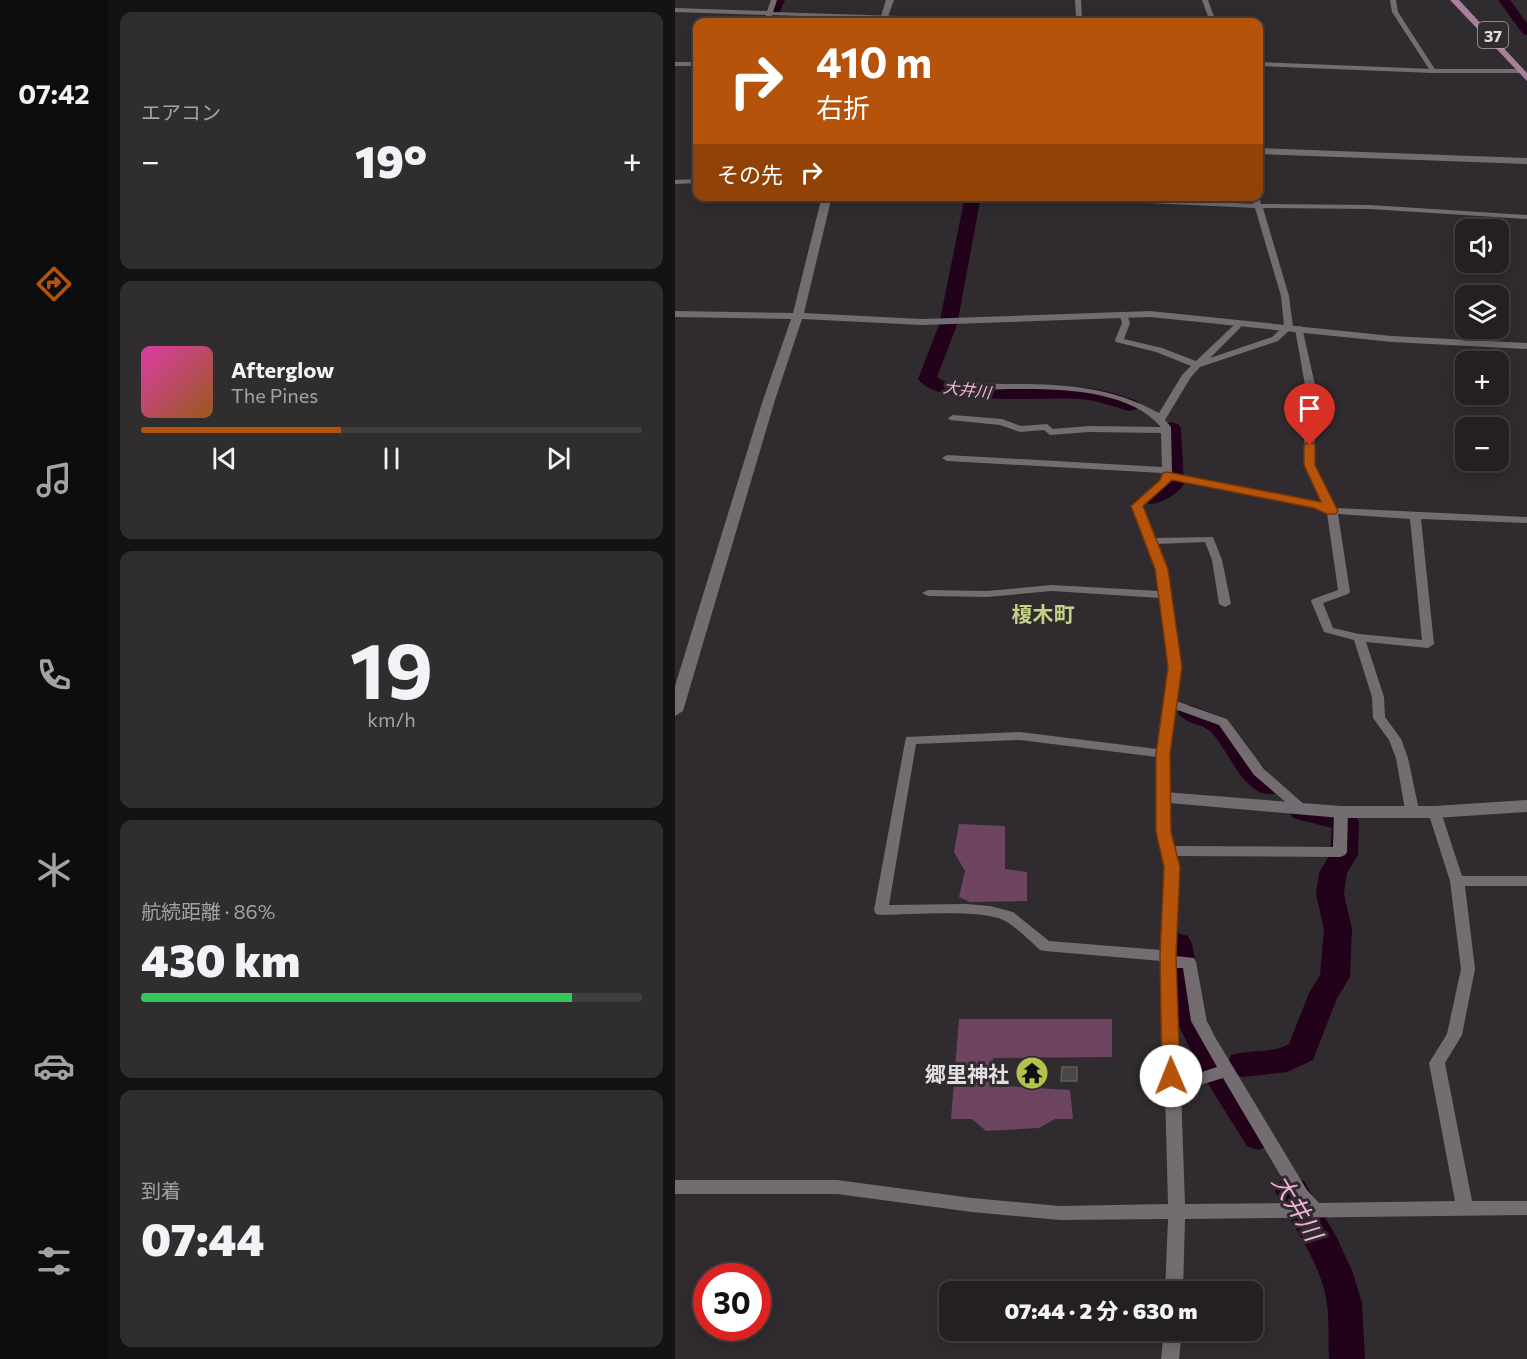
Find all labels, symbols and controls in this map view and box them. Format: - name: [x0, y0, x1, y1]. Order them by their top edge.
- road number: 37: [1478, 22, 1508, 48]
- text: 410 m: [816, 35, 932, 87]
- icon: right: [717, 42, 795, 120]
- text: 07:42: [18, 77, 90, 110]
- text: 右折: [816, 91, 870, 124]
- text: エアコン: [141, 100, 221, 124]
- text: 19°: [355, 132, 427, 187]
- text: −: [141, 139, 160, 180]
- text: +: [623, 139, 642, 180]
- icon: right: [795, 156, 828, 189]
- text: その先: [717, 161, 783, 188]
- map controls: [1455, 219, 1509, 471]
- button: sound: [1455, 219, 1509, 273]
- icon: directions: [33, 263, 75, 305]
- button: layers: [1455, 285, 1509, 339]
- button: +: [1455, 351, 1509, 405]
- text: Afterglow: [231, 356, 334, 383]
- water label: 大井川: [942, 377, 994, 402]
- text: The Pines: [231, 383, 318, 407]
- pin: [1284, 383, 1335, 445]
- icon: arrive: [1293, 392, 1326, 425]
- button: −: [1455, 417, 1509, 471]
- icon: previous: [208, 442, 241, 475]
- icon: pause: [375, 442, 408, 475]
- icon: next: [542, 442, 575, 475]
- icon: music: [33, 459, 75, 501]
- district label: 榎木町: [1012, 601, 1075, 626]
- text: 19: [350, 620, 433, 715]
- icon: phone: [33, 654, 75, 696]
- text: km/h: [367, 707, 416, 731]
- icon: climate: [33, 849, 75, 891]
- text: 航続距離 · 86%: [141, 899, 275, 923]
- text: 430 km: [141, 931, 300, 986]
- position arrow: [1139, 1044, 1203, 1108]
- icon: car: [33, 1045, 75, 1087]
- temple icon: 郷里神社: [1014, 1055, 1050, 1091]
- place label: 郷里神社: [925, 1061, 1009, 1086]
- water label: 大井川: [1267, 1169, 1331, 1248]
- text: 到着: [141, 1178, 181, 1202]
- text: 07:44: [141, 1210, 264, 1265]
- icon: filters: [33, 1240, 75, 1282]
- speed limit sign: 30: [693, 1263, 771, 1341]
- text: 07:44 · 2 分 · 630 m: [1005, 1297, 1198, 1324]

